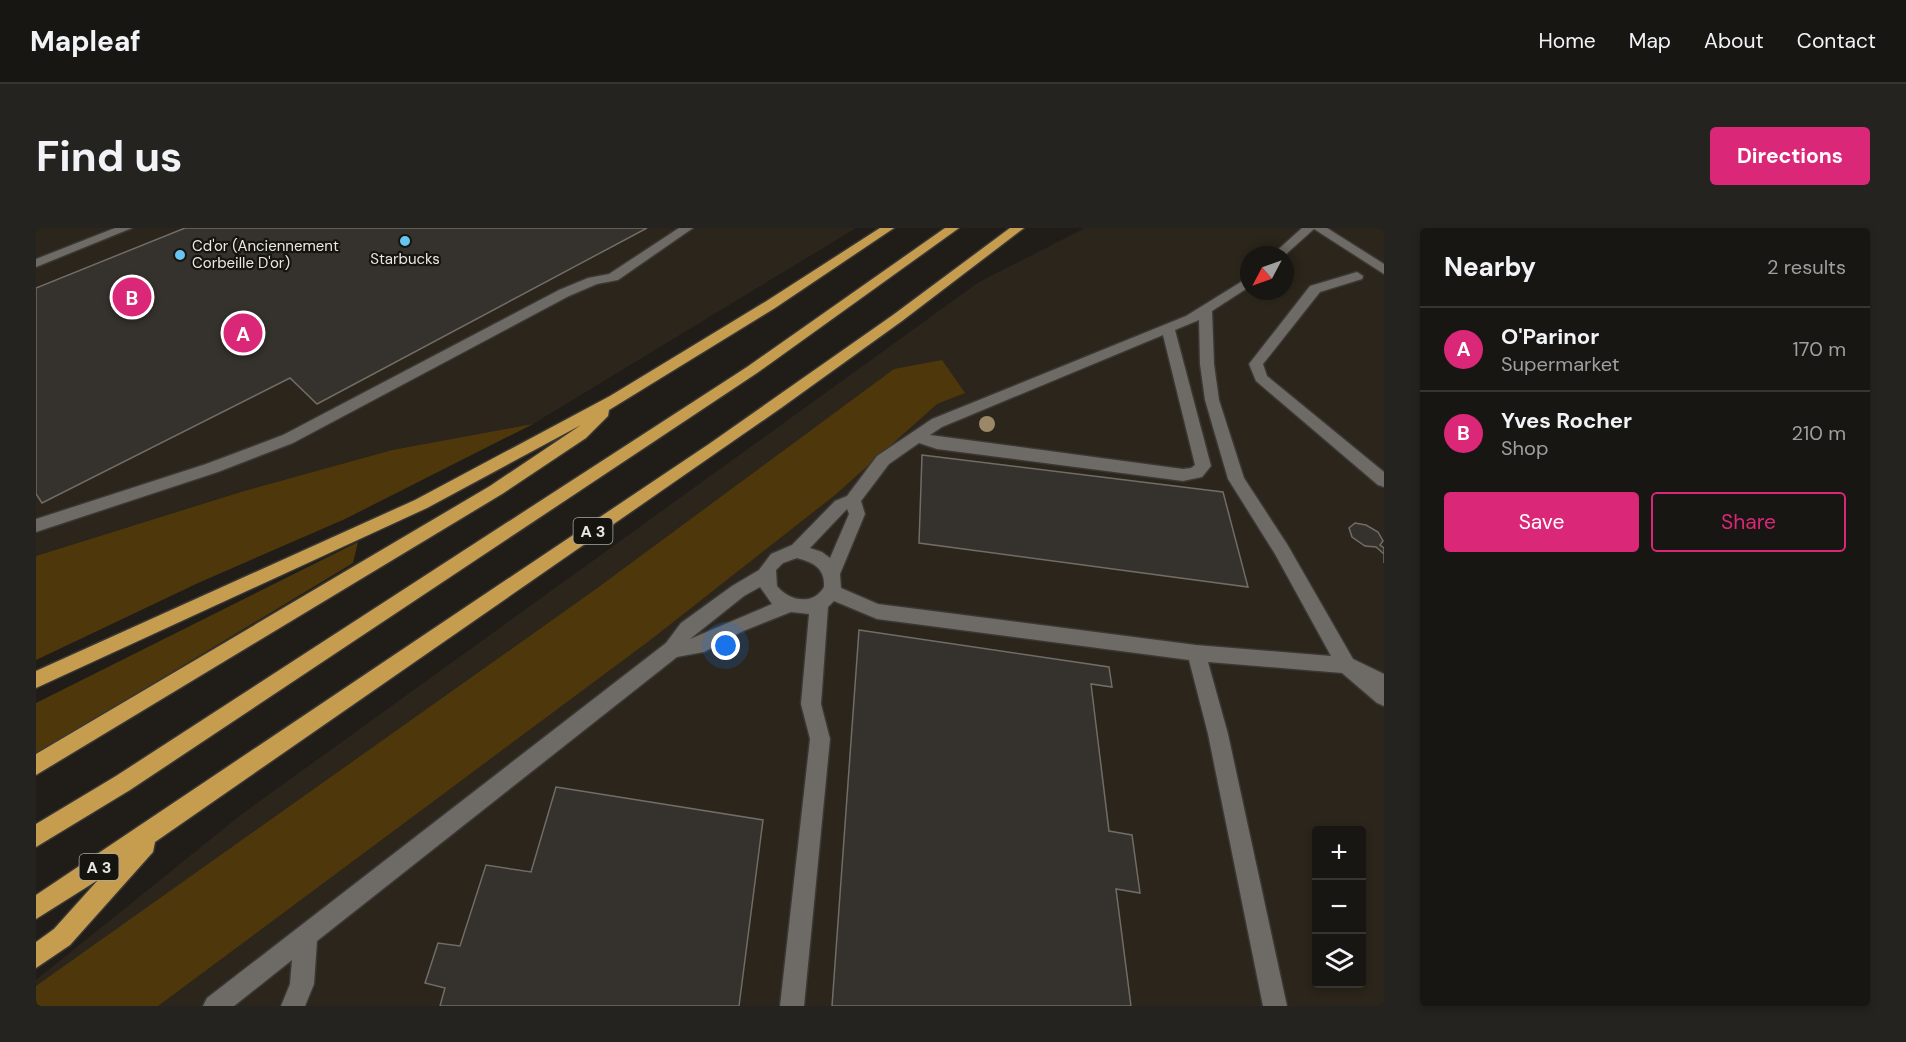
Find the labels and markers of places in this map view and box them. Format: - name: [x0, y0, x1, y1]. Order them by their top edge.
- marker: Starbucks: [398, 234, 412, 248]
- place label: Cd'or (Anciennement Corbeille D'or): [192, 236, 339, 273]
- marker: Cd'or (Anciennement Corbeille D'or): [173, 248, 187, 262]
- place label: Starbucks: [370, 249, 440, 269]
- pin: B: [112, 274, 152, 320]
- pin: A: [224, 310, 262, 356]

